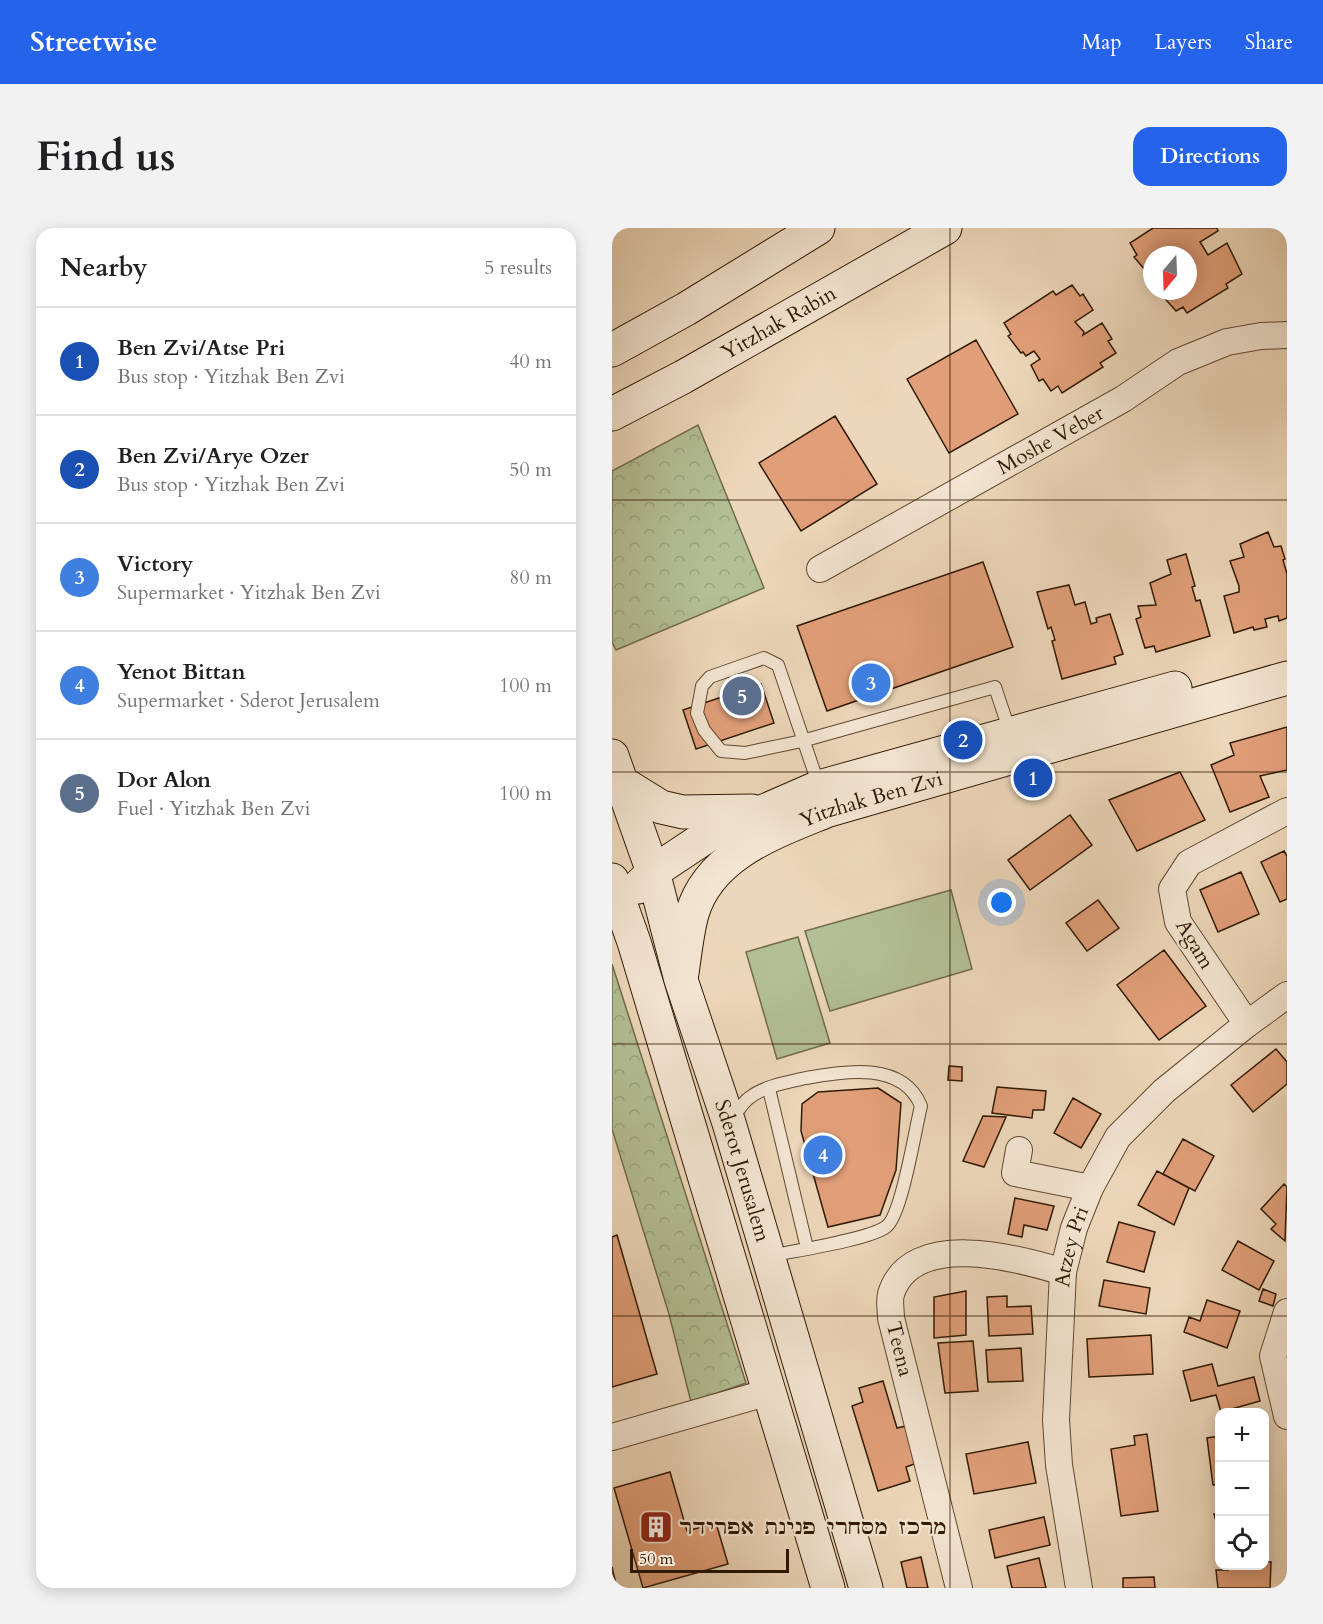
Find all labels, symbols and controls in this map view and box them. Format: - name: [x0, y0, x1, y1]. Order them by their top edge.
- text: Streetwise: [30, 23, 158, 61]
- text: Map: [1082, 28, 1122, 57]
- text: Layers: [1155, 28, 1212, 57]
- text: Share: [1245, 28, 1293, 57]
- button: Directions: [1133, 127, 1287, 186]
- text: Find us: [36, 128, 176, 185]
- north arrow: [1143, 246, 1197, 300]
- text: Nearby: [60, 250, 148, 285]
- text: 5 results: [484, 254, 552, 281]
- street label: Yitzhak Rabin: [716, 279, 842, 367]
- text: Ben Zvi/Atse Pri: [117, 333, 285, 363]
- text: 1: [74, 348, 85, 375]
- text: 40 m: [509, 348, 552, 375]
- text: Bus stop · Yitzhak Ben Zvi: [117, 363, 345, 390]
- street label: Moshe Veber: [992, 398, 1109, 482]
- text: Ben Zvi/Arye Ozer: [117, 441, 309, 471]
- text: 2: [74, 456, 85, 483]
- text: 50 m: [509, 456, 552, 483]
- text: Bus stop · Yitzhak Ben Zvi: [117, 471, 345, 498]
- text: Victory: [117, 549, 193, 579]
- text: 3: [74, 564, 85, 591]
- text: 80 m: [509, 564, 552, 591]
- text: Supermarket · Yitzhak Ben Zvi: [117, 579, 381, 606]
- text: Yenot Bittan: [117, 657, 246, 687]
- pin: 3: [852, 660, 890, 706]
- text: 4: [74, 672, 85, 699]
- text: 100 m: [499, 672, 552, 699]
- pin: 5: [722, 674, 762, 718]
- text: Supermarket · Sderot Jerusalem: [117, 687, 380, 714]
- pin: 2: [944, 718, 982, 762]
- pin: 1: [1014, 756, 1052, 800]
- street label: Yitzhak Ben Zvi: [795, 764, 946, 835]
- text: Dor Alon: [117, 765, 211, 795]
- text: 5: [74, 780, 85, 807]
- text: 100 m: [499, 780, 552, 807]
- text: Fuel · Yitzhak Ben Zvi: [117, 795, 310, 822]
- your location: [987, 888, 1016, 917]
- street label: Agam: [1168, 914, 1221, 975]
- street label: Sderot Jerusalem: [707, 1096, 777, 1246]
- pin: 4: [804, 1132, 842, 1178]
- street label: Atzey Pri: [1048, 1202, 1096, 1288]
- street label: Teena: [879, 1319, 920, 1380]
- map controls: [1215, 1408, 1269, 1570]
- button: +: [1215, 1408, 1269, 1462]
- button: −: [1215, 1462, 1269, 1516]
- building icon: מרכז מסחרי פנינת אפרידר: [638, 1509, 674, 1545]
- place label: מרכז מסחרי פנינת אפרידר: [679, 1513, 947, 1542]
- button: locate: [1215, 1516, 1269, 1570]
- scale bar: [630, 1546, 789, 1574]
- text: 50 m: [639, 1548, 673, 1570]

